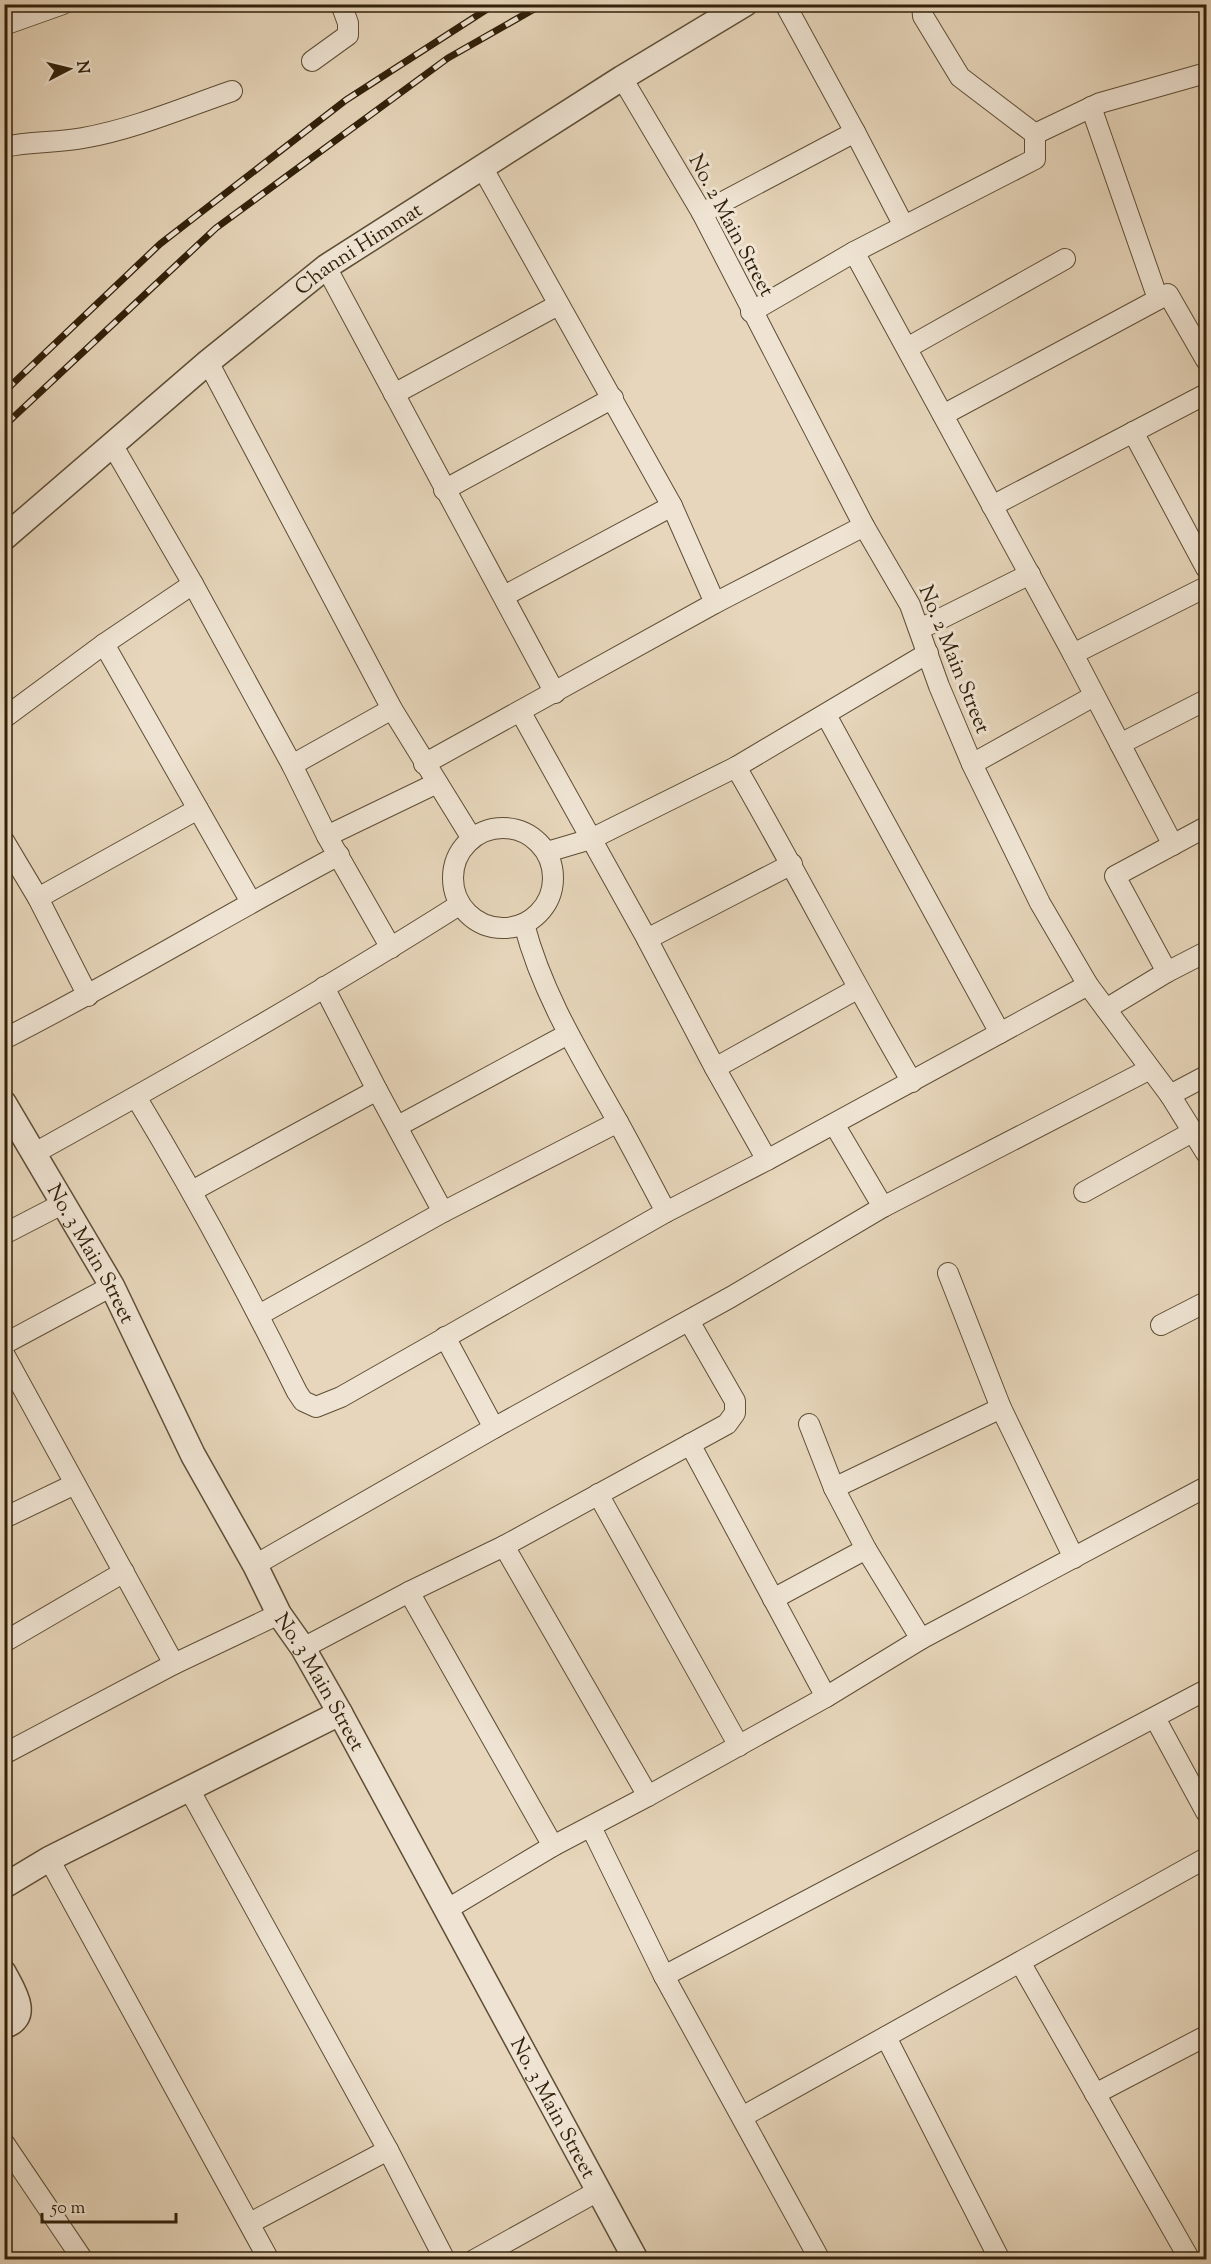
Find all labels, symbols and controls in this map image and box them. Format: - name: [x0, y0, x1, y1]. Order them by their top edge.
- north arrow: [39, 39, 99, 99]
- text: N: [69, 60, 94, 75]
- street label: No. 2 Main Street: [680, 149, 780, 303]
- street label: Channi Himmat: [289, 196, 429, 303]
- street label: No. 2 Main Street: [910, 581, 997, 738]
- street label: No. 3 Main Street: [38, 1179, 141, 1329]
- street label: No. 3 Main Street: [266, 1607, 371, 1757]
- street label: No. 3 Main Street: [501, 2033, 602, 2185]
- scale bar: [42, 2186, 176, 2224]
- text: 50 m: [50, 2196, 86, 2222]

